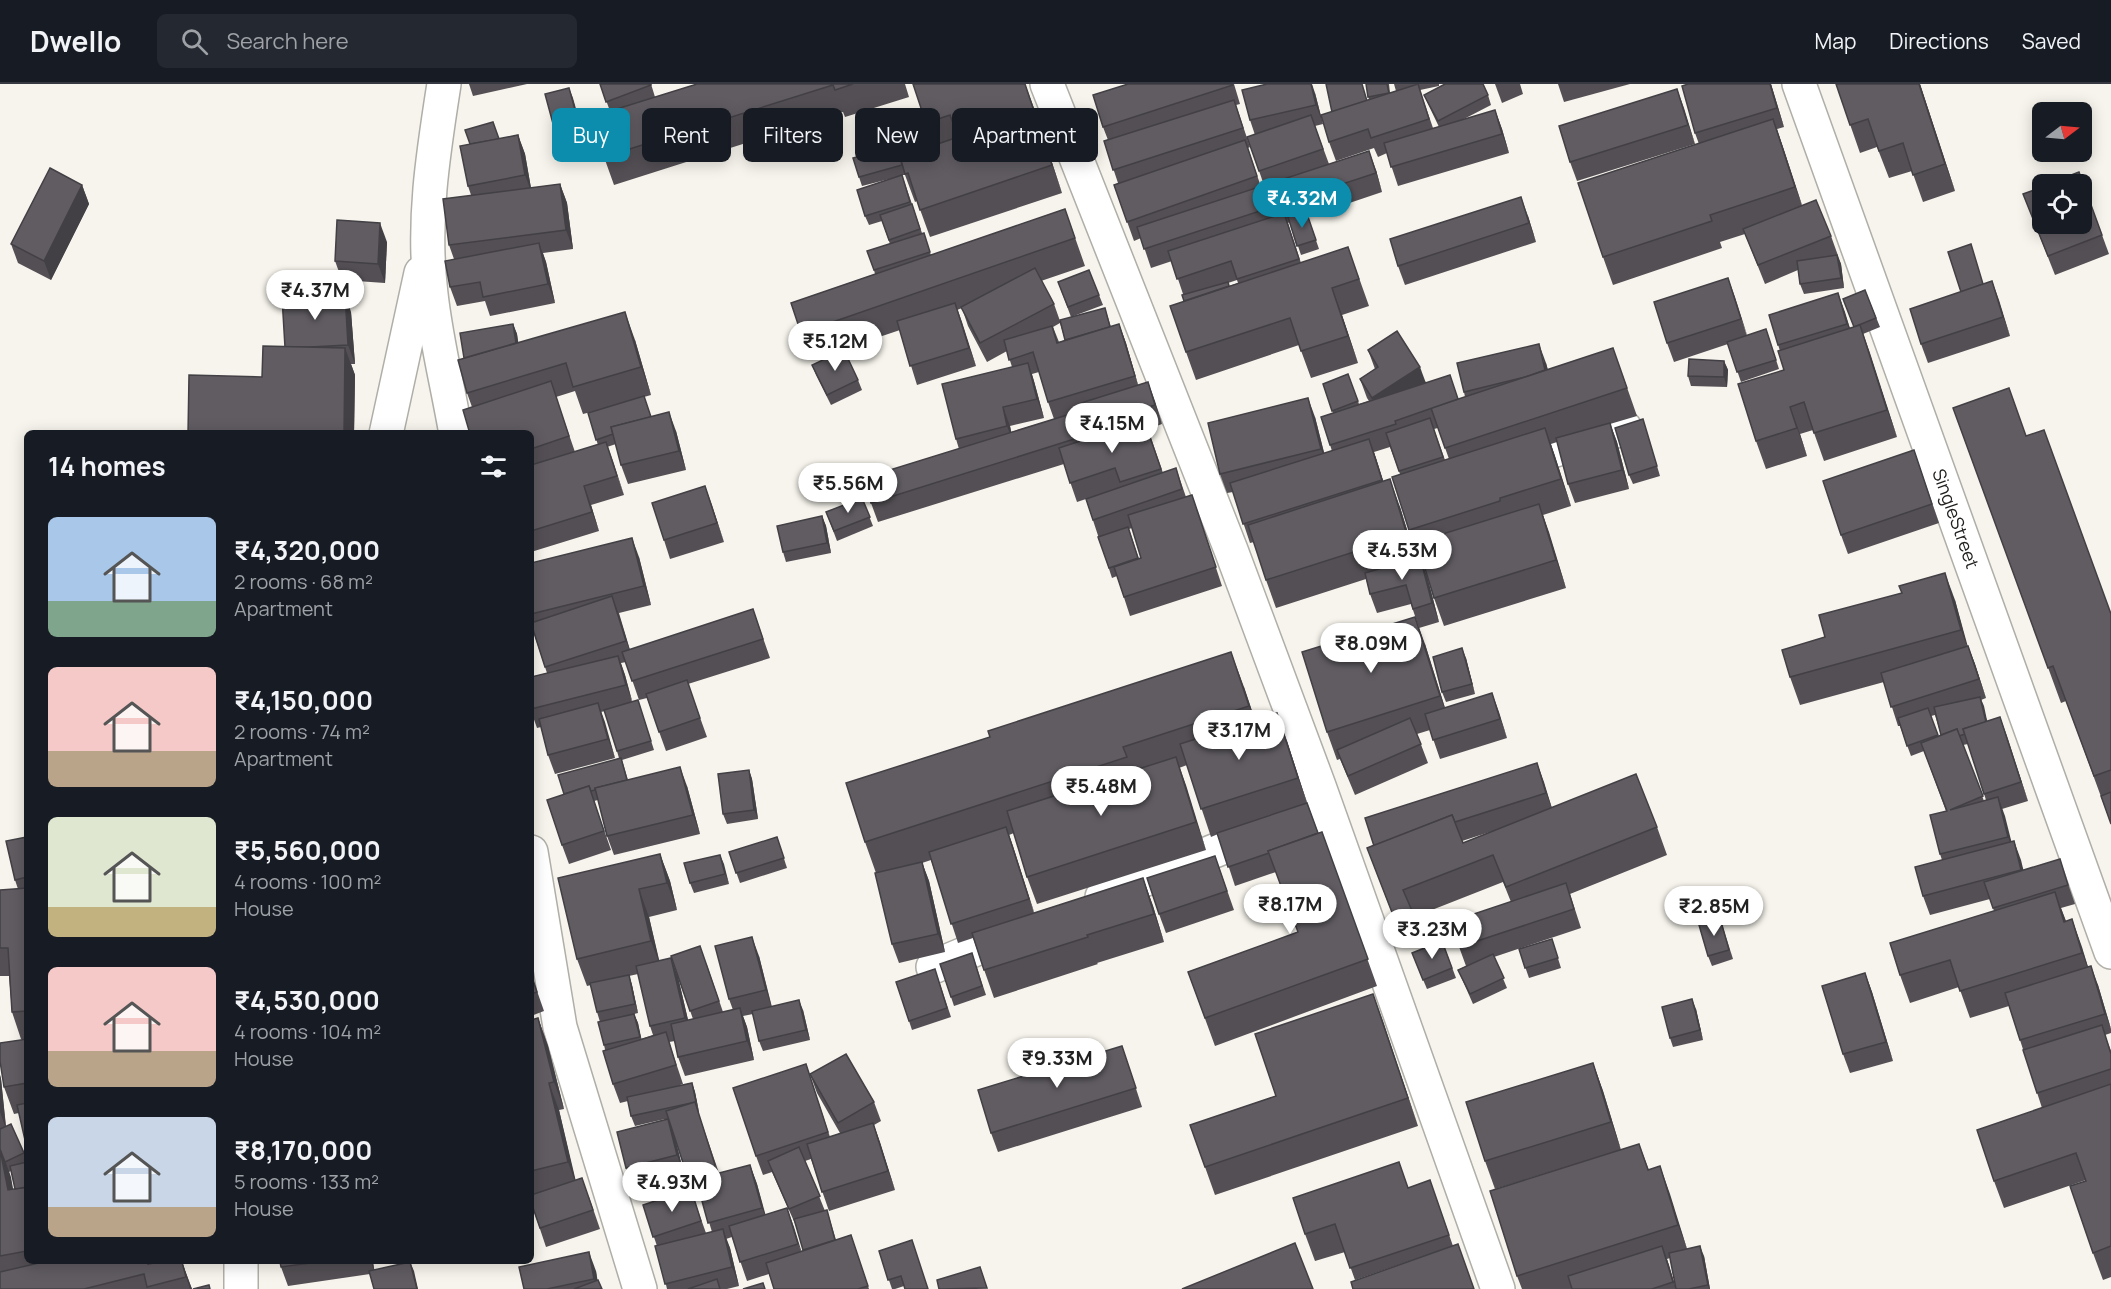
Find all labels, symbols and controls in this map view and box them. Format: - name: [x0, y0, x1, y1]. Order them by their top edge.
- search box: [157, 14, 577, 68]
- text: Dwello: [30, 22, 121, 60]
- icon: search: [178, 25, 211, 58]
- text: Search here: [226, 26, 349, 56]
- text: Map: [1815, 27, 1856, 55]
- text: Directions: [1889, 27, 1989, 55]
- text: Saved: [2022, 27, 2081, 55]
- north arrow: [2032, 102, 2092, 162]
- map controls: [2032, 102, 2092, 234]
- chip: Buy: [552, 108, 630, 162]
- chip: Rent: [642, 108, 731, 162]
- chip: Filters: [743, 108, 843, 162]
- chip: New: [855, 108, 940, 162]
- chip: Apartment: [952, 108, 1098, 162]
- button: locate: [2032, 174, 2092, 234]
- pin: ₹4.32M: [1253, 178, 1351, 229]
- text: ₹4.32M: [1267, 184, 1337, 211]
- pin: ₹4.37M: [266, 270, 364, 321]
- text: ₹4.37M: [280, 276, 350, 303]
- pin: ₹5.12M: [786, 321, 884, 372]
- text: ₹5.12M: [802, 327, 868, 354]
- pin: ₹4.15M: [1063, 403, 1161, 454]
- text: ₹4.15M: [1079, 409, 1145, 436]
- text: 14 homes: [48, 448, 166, 484]
- icon: filters: [477, 450, 510, 483]
- pin: ₹5.56M: [799, 463, 897, 514]
- street label: SingleStreet: [1927, 465, 1985, 572]
- text: ₹5.56M: [812, 469, 884, 496]
- pin: ₹4.53M: [1353, 530, 1451, 581]
- text: ₹4,320,000: [234, 532, 380, 568]
- text: ₹4.53M: [1367, 536, 1437, 563]
- icon: home: [96, 541, 168, 613]
- text: 2 rooms · 68 m²: [234, 568, 373, 595]
- text: Apartment: [234, 595, 333, 622]
- pin: ₹8.09M: [1322, 623, 1420, 674]
- text: ₹8.09M: [1334, 629, 1408, 656]
- text: ₹4,150,000: [234, 682, 373, 718]
- icon: home: [96, 691, 168, 763]
- pin: ₹3.17M: [1190, 710, 1288, 761]
- text: ₹3.17M: [1207, 716, 1271, 743]
- text: 2 rooms · 74 m²: [234, 718, 370, 745]
- text: Apartment: [234, 745, 333, 772]
- pin: ₹5.48M: [1052, 766, 1150, 817]
- text: ₹5.48M: [1065, 772, 1137, 799]
- text: ₹5,560,000: [234, 832, 381, 868]
- icon: home: [96, 841, 168, 913]
- text: 4 rooms · 100 m²: [234, 868, 382, 895]
- pin: ₹8.17M: [1241, 884, 1339, 935]
- pin: ₹2.85M: [1665, 886, 1763, 937]
- text: ₹8.17M: [1258, 890, 1322, 917]
- text: ₹2.85M: [1678, 892, 1750, 919]
- text: House: [234, 895, 294, 922]
- pin: ₹3.23M: [1383, 909, 1481, 960]
- text: ₹3.23M: [1397, 915, 1467, 942]
- text: ₹4,530,000: [234, 982, 380, 1018]
- icon: home: [96, 991, 168, 1063]
- text: 4 rooms · 104 m²: [234, 1018, 381, 1045]
- pin: ₹9.33M: [1008, 1038, 1106, 1089]
- text: ₹9.33M: [1021, 1044, 1093, 1071]
- text: House: [234, 1045, 294, 1072]
- text: ₹8,170,000: [234, 1132, 372, 1168]
- icon: home: [96, 1141, 168, 1213]
- pin: ₹4.93M: [623, 1162, 721, 1213]
- text: 5 rooms · 133 m²: [234, 1168, 379, 1195]
- text: ₹4.93M: [636, 1168, 708, 1195]
- text: House: [234, 1195, 294, 1222]

